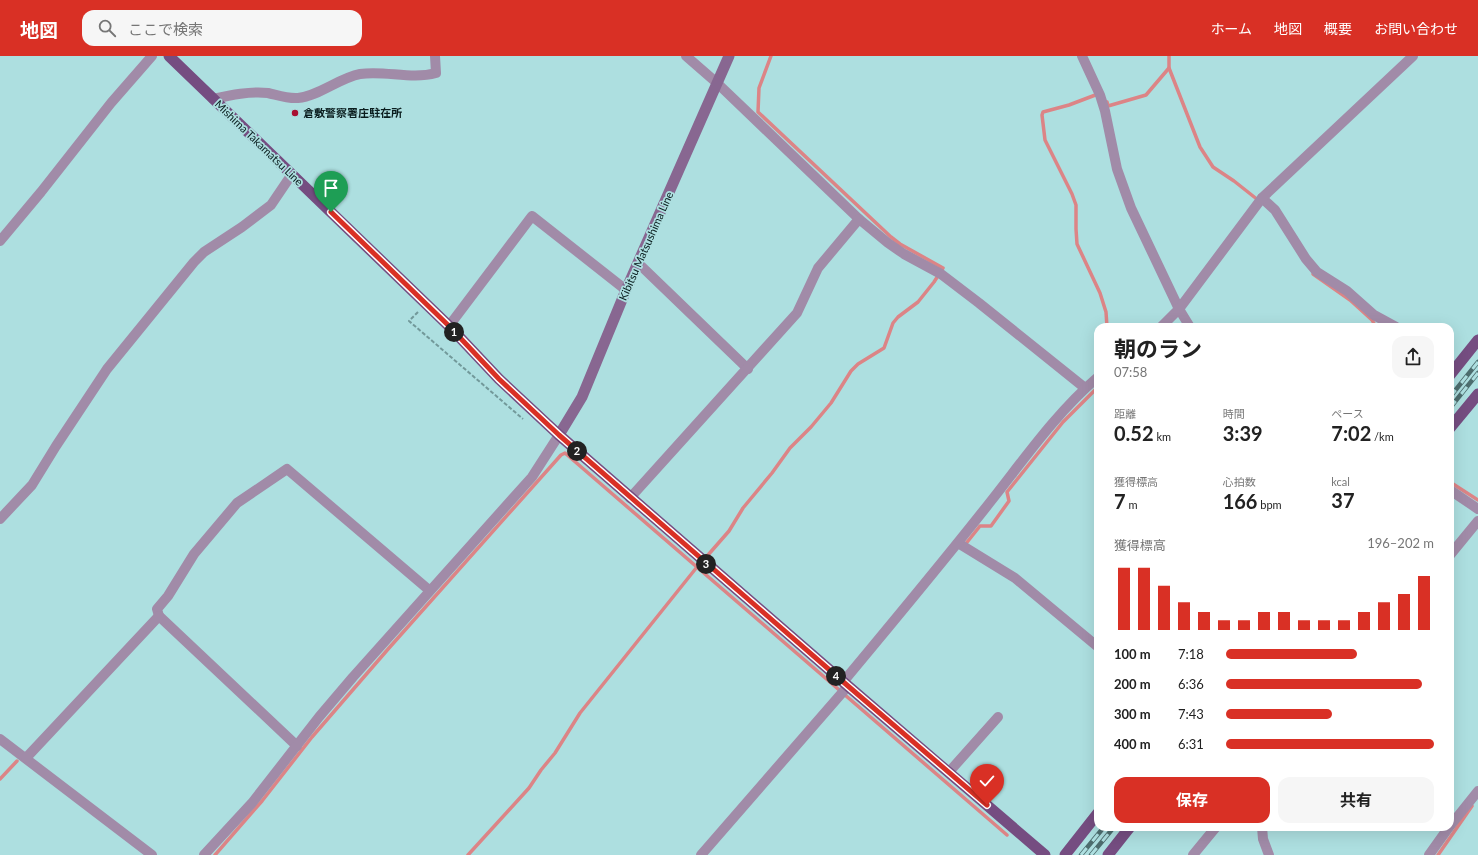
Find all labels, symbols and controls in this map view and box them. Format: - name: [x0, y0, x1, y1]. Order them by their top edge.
- search box: [82, 10, 362, 46]
- icon: search: [96, 17, 118, 39]
- text: 地図: [20, 18, 58, 41]
- text: ここで検索: [128, 20, 203, 38]
- text: ホーム: [1210, 20, 1252, 37]
- text: 地図: [1274, 20, 1302, 37]
- text: 概要: [1324, 20, 1352, 37]
- text: お問い合わせ: [1374, 20, 1458, 37]
- street label: Mishima Takamatsu Line: [213, 97, 306, 188]
- place label: 倉敷警察署庄駐在所: [303, 106, 402, 119]
- marker: 倉敷警察署庄駐在所: [290, 108, 300, 118]
- pin: [314, 171, 348, 212]
- icon: arrive: [320, 177, 342, 199]
- street label: Kibitsu Matsushima Line: [616, 189, 676, 302]
- pin: 1: [444, 322, 464, 342]
- text: 1: [451, 325, 457, 338]
- text: 朝のラン: [1114, 335, 1202, 362]
- button: share: [1392, 336, 1434, 378]
- text: 07:58: [1114, 364, 1147, 380]
- text: 距離: [1114, 407, 1136, 420]
- text: 時間: [1223, 407, 1245, 420]
- text: ペース: [1331, 407, 1364, 420]
- text: 0.52: [1114, 421, 1154, 445]
- text: 3:39: [1223, 421, 1263, 445]
- text: 7:02: [1331, 421, 1371, 445]
- text: km: [1154, 430, 1171, 443]
- text: /km: [1371, 430, 1394, 443]
- pin: 2: [567, 441, 587, 461]
- text: 2: [574, 444, 580, 457]
- text: 獲得標高: [1114, 475, 1158, 488]
- text: 心拍数: [1223, 475, 1256, 488]
- text: kcal: [1331, 475, 1350, 488]
- text: 37: [1331, 488, 1355, 512]
- text: 7: [1114, 489, 1126, 513]
- text: 166: [1223, 489, 1257, 513]
- text: m: [1126, 498, 1137, 511]
- text: bpm: [1257, 498, 1282, 511]
- text: 196–202 m: [1367, 535, 1434, 551]
- text: 獲得標高: [1114, 537, 1166, 553]
- pin: 3: [696, 554, 716, 574]
- text: 3: [703, 557, 709, 570]
- text: 100 m: [1114, 646, 1151, 662]
- text: 7:18: [1178, 646, 1204, 662]
- pin: 4: [826, 666, 846, 686]
- text: 4: [833, 669, 839, 682]
- text: 200 m: [1114, 676, 1151, 692]
- text: 6:36: [1178, 676, 1204, 692]
- text: 300 m: [1114, 706, 1151, 722]
- text: 7:43: [1178, 706, 1204, 722]
- text: 400 m: [1114, 736, 1151, 752]
- text: 6:31: [1178, 736, 1204, 752]
- pin: [970, 764, 1004, 805]
- icon: check: [976, 770, 998, 792]
- button: 保存: [1114, 777, 1270, 823]
- button: 共有: [1278, 777, 1434, 823]

